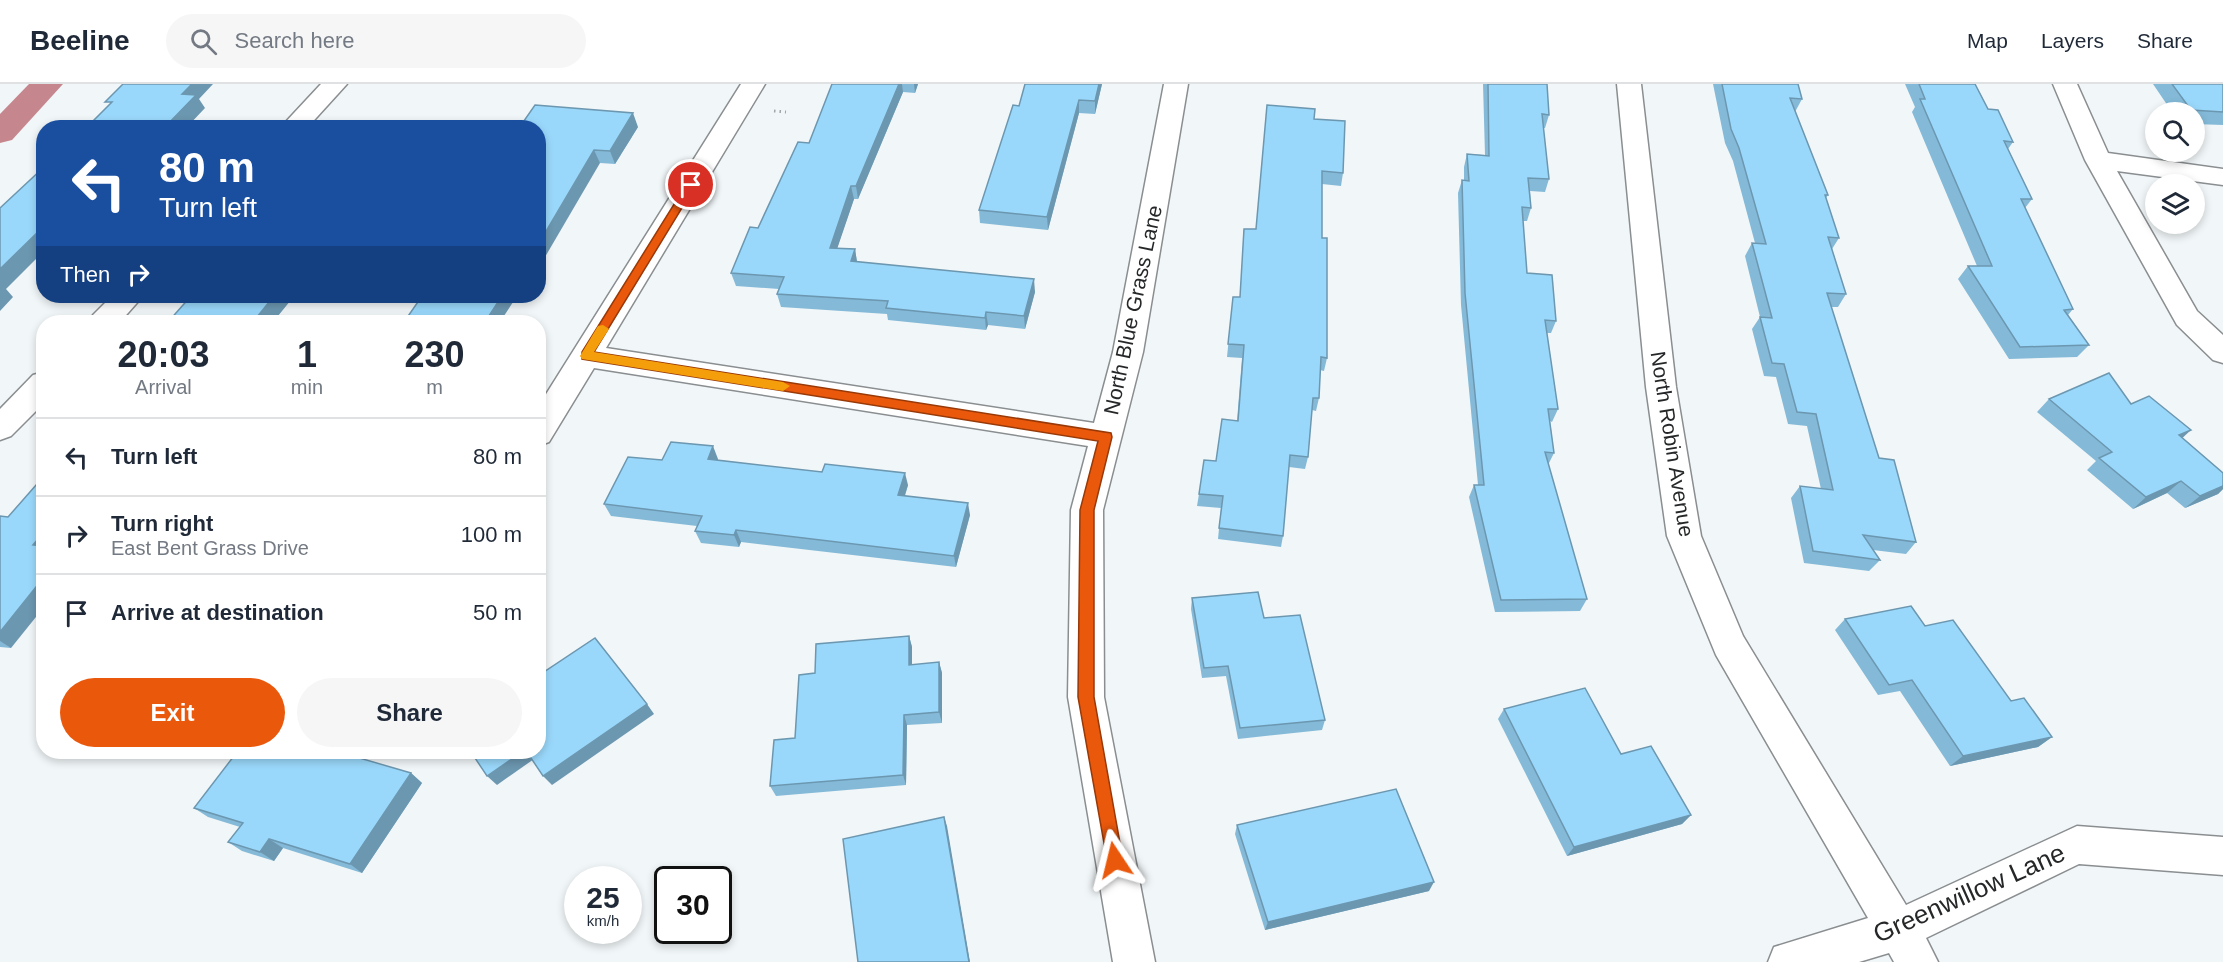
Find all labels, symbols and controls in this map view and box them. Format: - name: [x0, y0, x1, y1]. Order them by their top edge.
- search box: [166, 14, 586, 68]
- text: Beeline: [30, 25, 130, 56]
- icon: search: [187, 25, 220, 58]
- text: Search here: [235, 28, 354, 53]
- text: Map: [1967, 29, 2008, 52]
- text: Layers: [2041, 29, 2104, 52]
- text: Share: [2137, 29, 2193, 52]
- map controls: [2145, 102, 2205, 234]
- button: search: [2145, 102, 2205, 162]
- icon: left: [60, 144, 138, 222]
- text: 80 m: [159, 144, 255, 191]
- pin: [665, 159, 716, 210]
- icon: arrive: [674, 168, 707, 201]
- button: layers: [2145, 174, 2205, 234]
- text: Turn left: [159, 193, 257, 223]
- street label: North Blue Grass Lane: [1099, 203, 1166, 417]
- icon: right: [122, 258, 155, 291]
- text: Then: [60, 262, 110, 287]
- text: 20:03: [117, 334, 209, 375]
- text: 1: [297, 334, 317, 375]
- text: 230: [404, 334, 465, 375]
- street label: North Robin Avenue: [1646, 349, 1699, 538]
- text: Arrival: [135, 376, 192, 398]
- text: min: [291, 376, 323, 398]
- text: m: [426, 376, 443, 398]
- icon: left: [60, 441, 93, 474]
- text: Turn left: [111, 444, 197, 469]
- text: 80 m: [473, 444, 522, 469]
- text: Turn right: [111, 511, 213, 536]
- icon: right: [60, 519, 93, 552]
- text: 100 m: [461, 522, 522, 547]
- text: East Bent Grass Drive: [111, 537, 309, 559]
- icon: arrive: [60, 597, 93, 630]
- text: Arrive at destination: [111, 600, 324, 625]
- text: 50 m: [473, 600, 522, 625]
- button: Exit: [60, 678, 285, 747]
- button: Share: [297, 678, 522, 747]
- position arrow: [1083, 828, 1147, 892]
- street label: Greenwillow Lane: [1868, 837, 2070, 949]
- speed limit sign: 30: [654, 866, 732, 944]
- text: 25: [586, 881, 620, 914]
- text: km/h: [587, 912, 619, 929]

